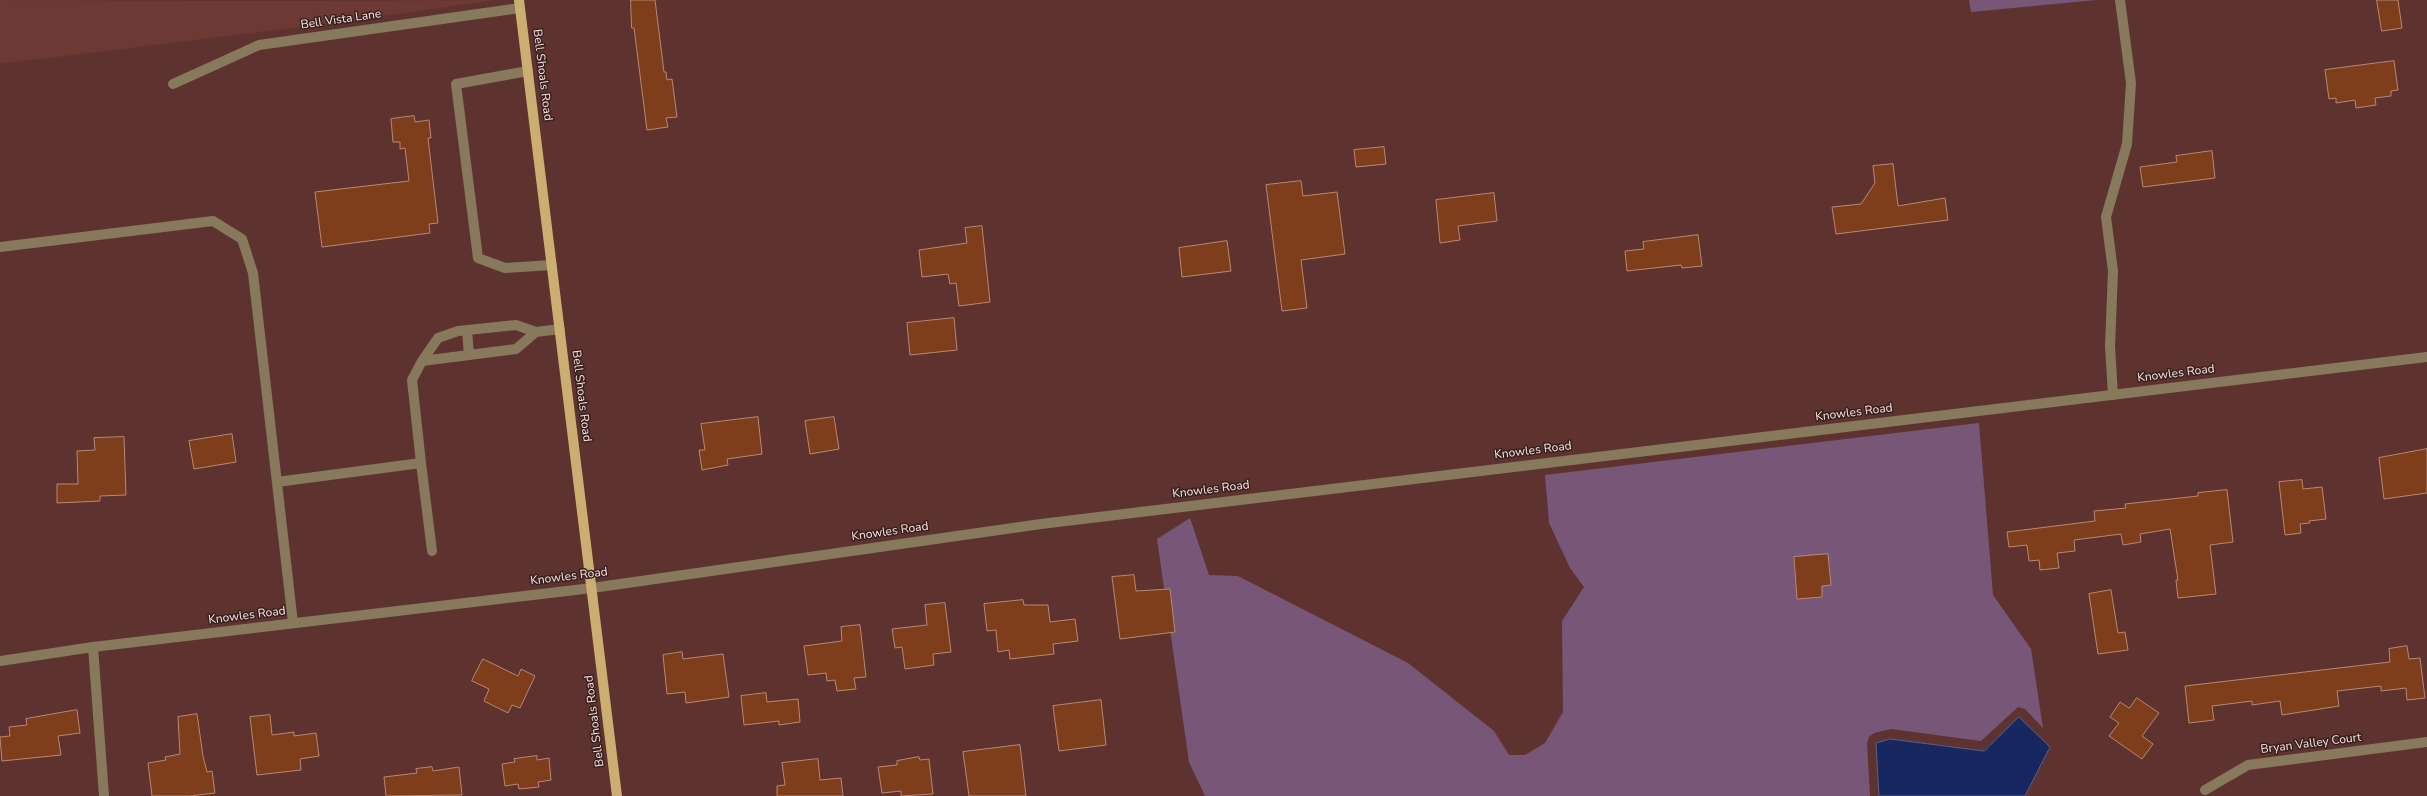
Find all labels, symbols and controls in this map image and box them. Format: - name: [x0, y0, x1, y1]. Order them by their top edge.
- street label: Bell Vista Lane: [300, 7, 382, 33]
- street label: Bell Shoals Road: [529, 28, 555, 122]
- street label: Bell Shoals Road: [568, 349, 594, 443]
- street label: Knowles Road: [2137, 362, 2215, 386]
- street label: Knowles Road: [1815, 401, 1893, 425]
- street label: Knowles Road: [1494, 439, 1572, 463]
- street label: Knowles Road: [1172, 478, 1250, 502]
- street label: Knowles Road: [851, 519, 929, 545]
- street label: Knowles Road: [530, 565, 608, 589]
- street label: Knowles Road: [208, 604, 286, 628]
- street label: Bell Shoals Road: [582, 674, 608, 768]
- street label: Bryan Valley Court: [2260, 731, 2362, 757]

